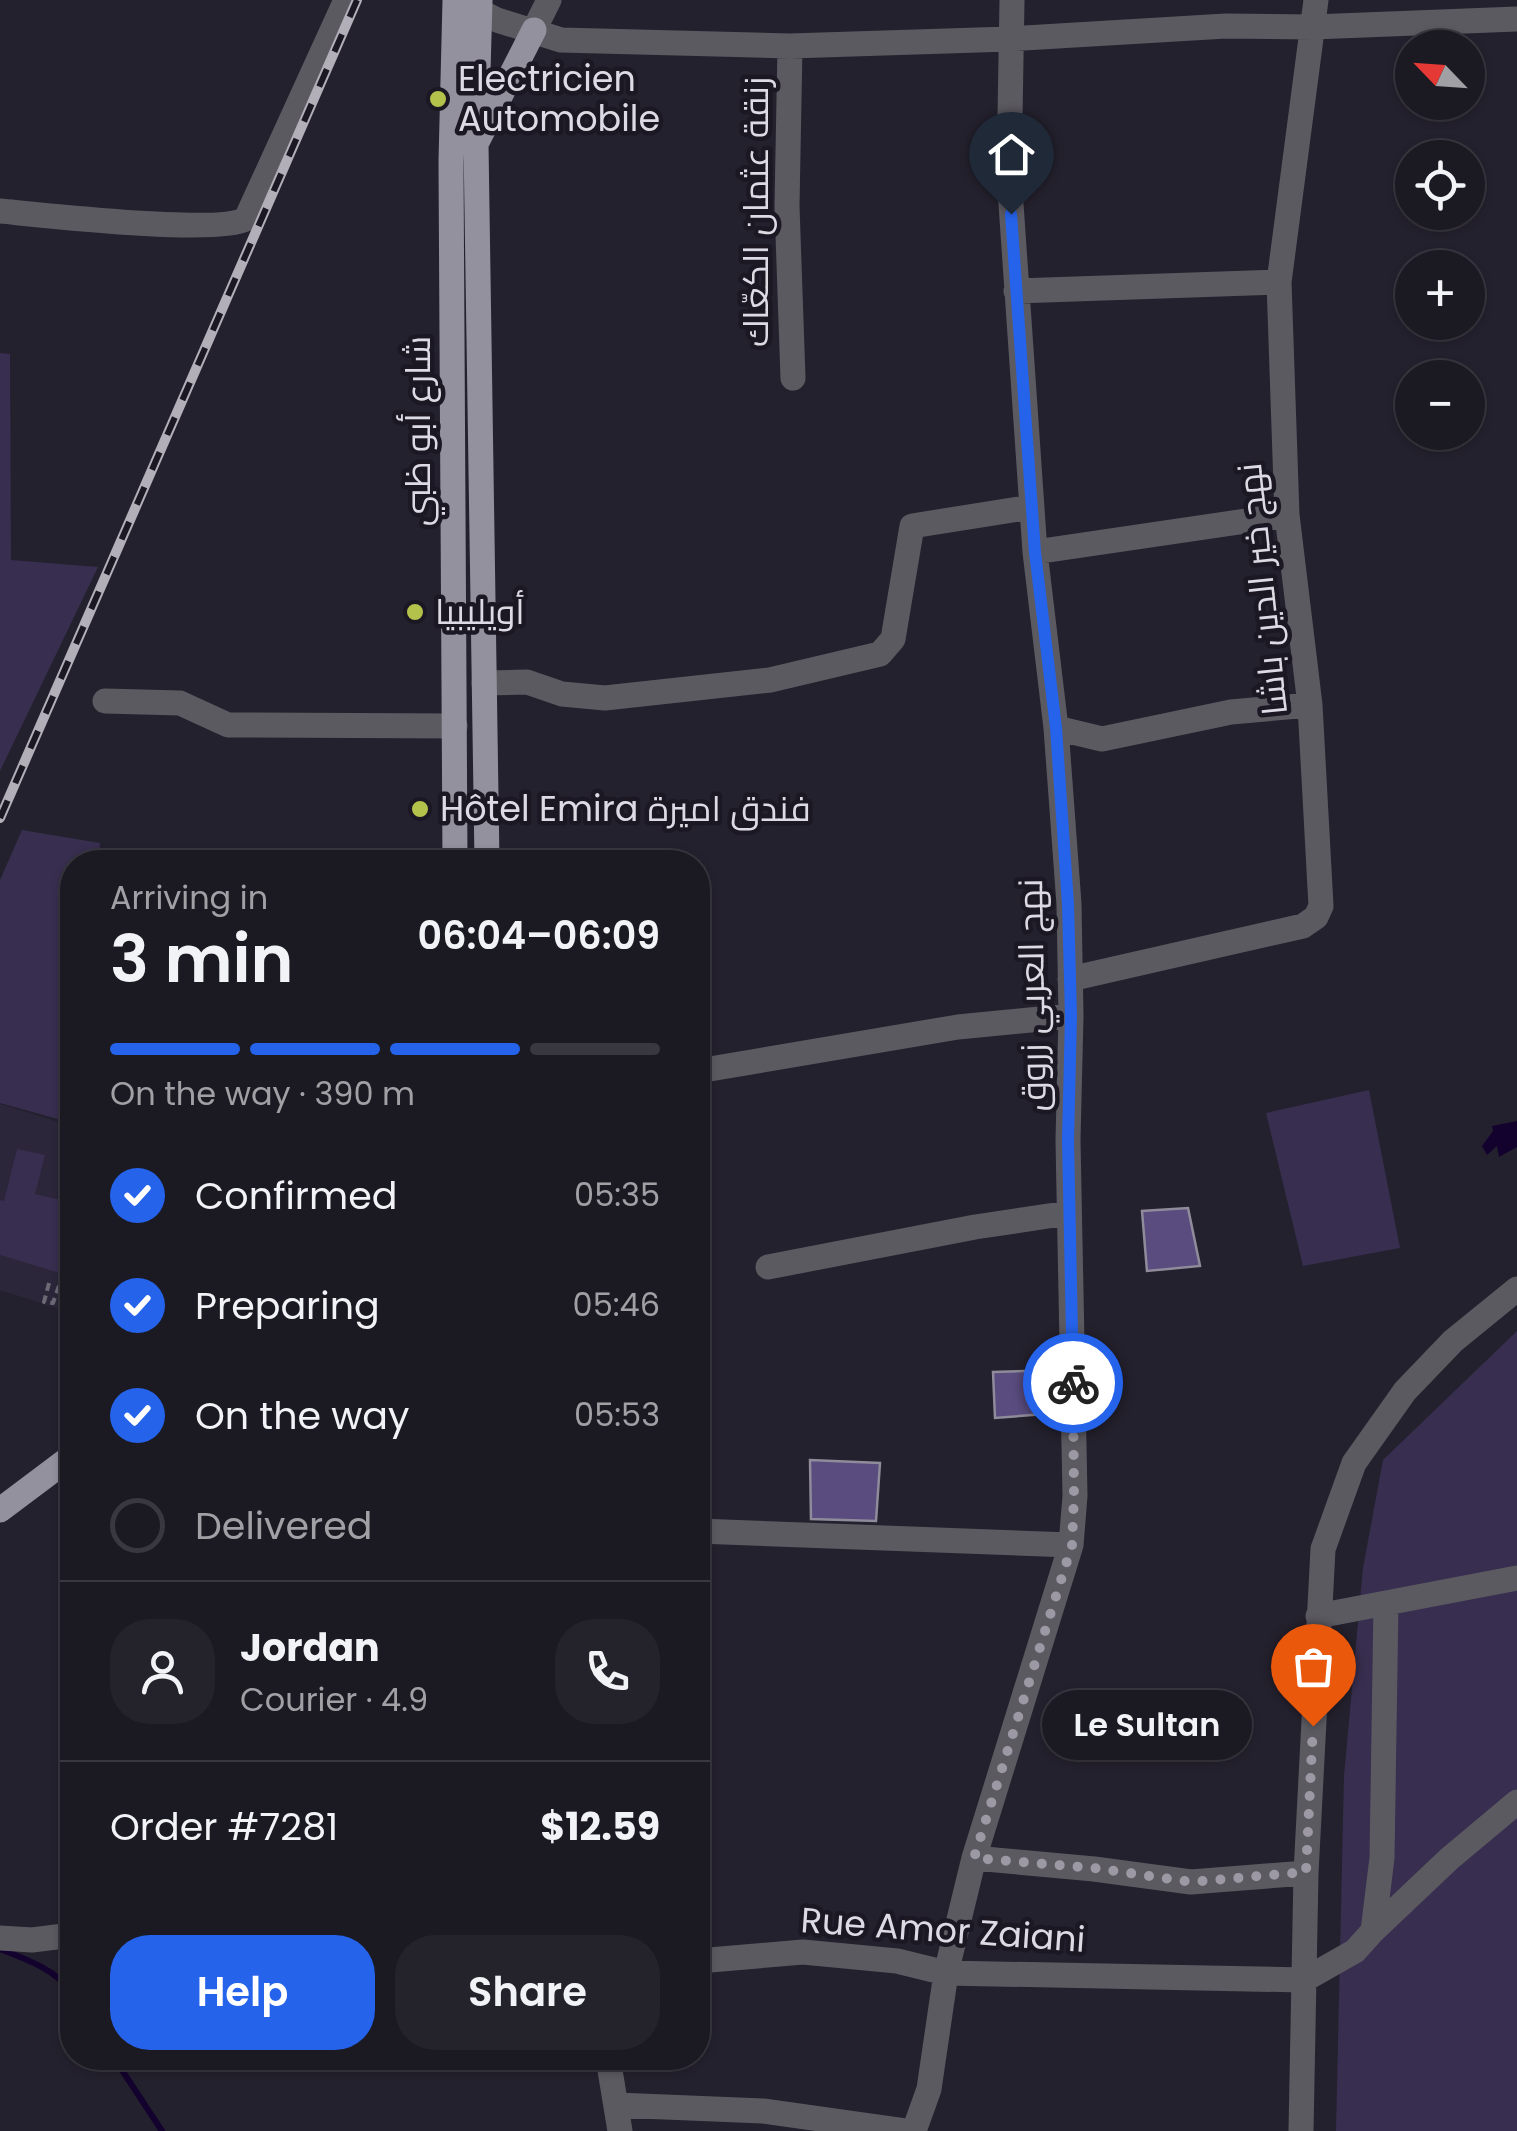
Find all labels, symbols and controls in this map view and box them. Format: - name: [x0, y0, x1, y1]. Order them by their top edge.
- north arrow: [1395, 30, 1485, 120]
- map controls: [1395, 30, 1485, 450]
- place label: Electricien Automobile: [458, 54, 660, 143]
- street label: زنقة عثمان الكعّاك: [731, 77, 780, 347]
- marker: Electricien Automobile: [427, 88, 449, 110]
- pin: [969, 112, 1054, 215]
- icon: home: [984, 127, 1039, 182]
- button: locate: [1395, 140, 1485, 230]
- button: +: [1395, 250, 1485, 340]
- street label: شارع أبو ظبي: [393, 336, 445, 526]
- button: −: [1395, 360, 1485, 450]
- street label: نهج خير الدين باشا: [1224, 461, 1299, 718]
- place label: أويليبيا: [435, 587, 525, 636]
- marker: أويليبيا: [404, 601, 426, 623]
- place label: Hôtel Emira فندق اميرة: [440, 784, 811, 833]
- marker: Hôtel Emira فندق اميرة: [409, 798, 431, 820]
- text: Arriving in: [110, 875, 268, 920]
- street label: نهج العربي زروق: [1005, 878, 1061, 1112]
- text: 06:04–06:09: [418, 909, 660, 962]
- text: 3 min: [110, 914, 294, 1005]
- text: On the way · 390 m: [110, 1071, 415, 1116]
- icon: check: [110, 1168, 165, 1223]
- text: Confirmed: [195, 1169, 397, 1222]
- text: 05:35: [574, 1172, 660, 1217]
- icon: check: [110, 1278, 165, 1333]
- text: Preparing: [195, 1279, 380, 1332]
- text: 05:46: [573, 1282, 660, 1327]
- courier: [1023, 1333, 1123, 1433]
- icon: bike: [1046, 1356, 1101, 1411]
- icon: check: [110, 1388, 165, 1443]
- text: On the way: [195, 1389, 409, 1442]
- text: 05:53: [574, 1392, 660, 1437]
- text: Delivered: [195, 1499, 372, 1552]
- button: person: [110, 1619, 215, 1724]
- button: phone: [555, 1619, 660, 1724]
- text: Jordan: [240, 1621, 380, 1674]
- pin: [1271, 1624, 1356, 1727]
- icon: bag: [1286, 1639, 1341, 1694]
- text: Courier · 4.9: [240, 1677, 428, 1722]
- callout: Le Sultan: [1043, 1691, 1253, 1761]
- text: Le Sultan: [1074, 1702, 1220, 1747]
- text: Order #7281: [110, 1800, 338, 1853]
- text: $12.59: [540, 1800, 660, 1853]
- street label: Rue Amor Zaiani: [799, 1895, 1087, 1964]
- button: Help: [110, 1935, 375, 2050]
- button: Share: [395, 1935, 660, 2050]

